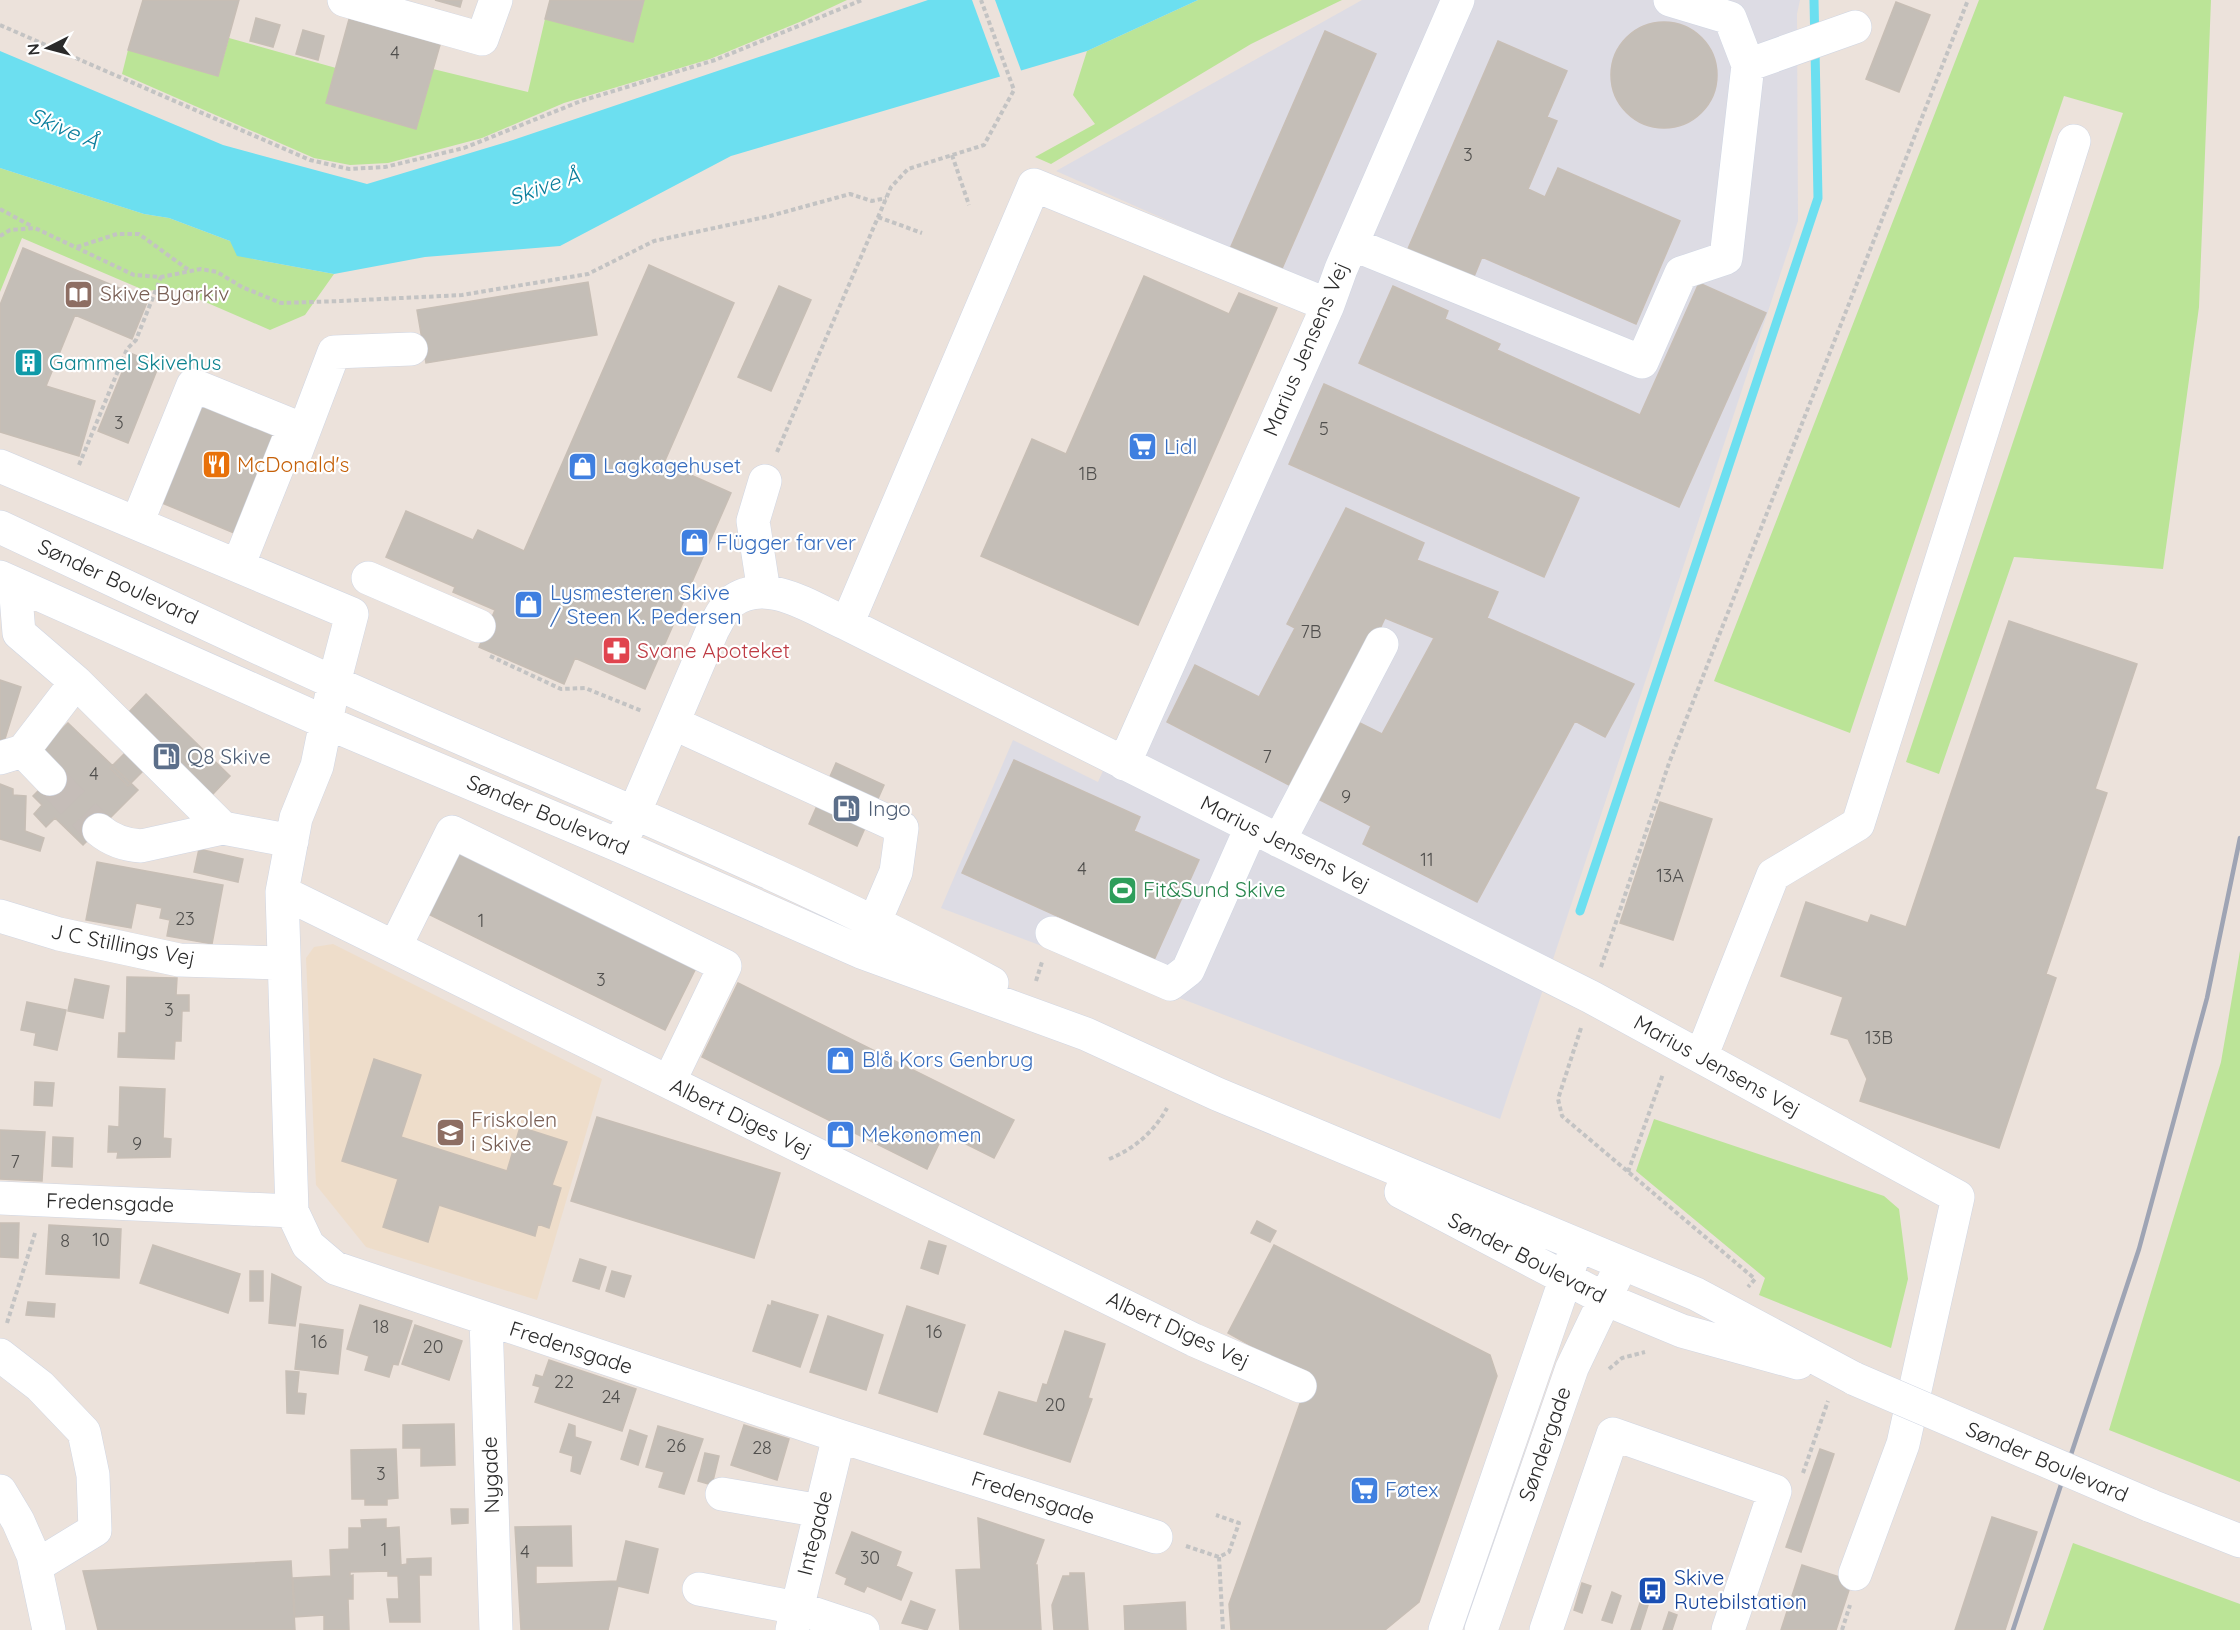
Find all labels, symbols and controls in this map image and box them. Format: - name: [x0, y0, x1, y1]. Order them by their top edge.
- north arrow: [18, 18, 78, 78]
- house number: 4: [390, 41, 400, 64]
- text: N: [23, 43, 44, 56]
- water label: Skive Å: [25, 101, 103, 155]
- house number: 3: [1463, 143, 1473, 166]
- water label: Skive Å: [505, 161, 583, 211]
- street label: Marius Jensens Vej: [1257, 258, 1354, 440]
- library icon: Skive Byarkiv: [63, 278, 95, 310]
- place label: Skive Byarkiv: [100, 280, 229, 306]
- building icon: Gammel Skivehus: [12, 347, 44, 379]
- place label: Gammel Skivehus: [49, 349, 221, 375]
- house number: 3: [114, 411, 124, 434]
- house number: 5: [1319, 417, 1329, 440]
- supermarket icon: Lidl: [1127, 431, 1159, 463]
- place label: Lidl: [1164, 433, 1197, 459]
- restaurant icon: McDonald's: [200, 449, 232, 481]
- shop icon: Lagkagehuset: [566, 450, 598, 482]
- place label: McDonald's: [237, 451, 349, 477]
- place label: Lagkagehuset: [603, 452, 741, 478]
- house number: 1B: [1079, 462, 1097, 485]
- shop icon: Flügger farver: [679, 527, 711, 559]
- place label: Flügger farver: [716, 529, 856, 555]
- street label: Sønder Boulevard: [34, 533, 203, 630]
- place label: Lysmesteren Skive / Steen K. Pedersen: [550, 579, 742, 629]
- shop icon: Lysmesteren Skive / Steen K. Pedersen: [513, 589, 545, 621]
- house number: 7B: [1301, 620, 1321, 643]
- pharmacy icon: Svane Apoteket: [600, 635, 632, 667]
- place label: Svane Apoteket: [637, 637, 790, 663]
- fuel station icon: Q8 Skive: [150, 741, 182, 773]
- place label: Q8 Skive: [187, 743, 271, 769]
- house number: 7: [1262, 745, 1272, 768]
- house number: 4: [89, 762, 99, 785]
- street label: Sønder Boulevard: [463, 768, 633, 860]
- house number: 9: [1341, 785, 1351, 808]
- street label: Marius Jensens Vej: [1196, 789, 1375, 897]
- fuel station icon: Ingo: [831, 793, 863, 825]
- place label: Ingo: [868, 795, 911, 821]
- house number: 11: [1420, 848, 1434, 871]
- house number: 4: [1077, 857, 1087, 880]
- house number: 13A: [1656, 864, 1684, 887]
- sports icon: Fit&Sund Skive: [1106, 874, 1138, 906]
- place label: Fit&Sund Skive: [1143, 876, 1286, 902]
- house number: 23: [175, 907, 195, 930]
- house number: 1: [478, 909, 484, 932]
- street label: J C Stillings Vej: [49, 917, 198, 971]
- house number: 3: [596, 968, 606, 991]
- house number: 3: [164, 998, 174, 1021]
- street label: Marius Jensens Vej: [1630, 1009, 1805, 1122]
- house number: 13B: [1865, 1026, 1893, 1049]
- shop icon: Blå Kors Genbrug: [825, 1044, 857, 1076]
- place label: Blå Kors Genbrug: [862, 1046, 1033, 1072]
- street label: Albert Diges Vej: [666, 1072, 817, 1163]
- place label: Friskolen i Skive: [471, 1106, 557, 1156]
- school or university icon: Friskolen i Skive: [434, 1116, 466, 1148]
- shop icon: Mekonomen: [824, 1119, 856, 1151]
- place label: Mekonomen: [861, 1121, 982, 1147]
- house number: 9: [132, 1132, 142, 1155]
- house number: 7: [10, 1150, 20, 1173]
- street label: Fredensgade: [46, 1187, 174, 1217]
- street label: Sønder Boulevard: [1444, 1206, 1611, 1308]
- house number: 10: [92, 1228, 110, 1251]
- house number: 8: [60, 1229, 70, 1252]
- street label: Albert Diges Vej: [1103, 1285, 1254, 1374]
- house number: 18: [373, 1315, 389, 1338]
- street label: Fredensgade: [506, 1315, 636, 1379]
- house number: 16: [926, 1320, 942, 1343]
- house number: 16: [311, 1330, 327, 1353]
- house number: 20: [423, 1335, 443, 1358]
- house number: 22: [554, 1370, 574, 1393]
- street label: Søndergade: [1512, 1383, 1576, 1504]
- house number: 24: [601, 1385, 621, 1408]
- house number: 20: [1045, 1393, 1065, 1416]
- street label: Sønder Boulevard: [1962, 1415, 2132, 1507]
- house number: 26: [666, 1434, 686, 1457]
- street label: Nygade: [476, 1436, 504, 1514]
- house number: 28: [752, 1436, 772, 1459]
- house number: 3: [376, 1462, 386, 1485]
- street label: Fredensgade: [968, 1465, 1098, 1529]
- supermarket icon: Føtex: [1348, 1474, 1380, 1506]
- place label: Føtex: [1385, 1476, 1438, 1502]
- street label: Integade: [791, 1488, 837, 1578]
- house number: 1: [381, 1538, 387, 1561]
- house number: 4: [520, 1540, 530, 1563]
- house number: 30: [860, 1546, 880, 1569]
- place label: Skive Rutebilstation: [1674, 1564, 1807, 1614]
- bus stop icon: Skive Rutebilstation: [1637, 1574, 1669, 1606]

